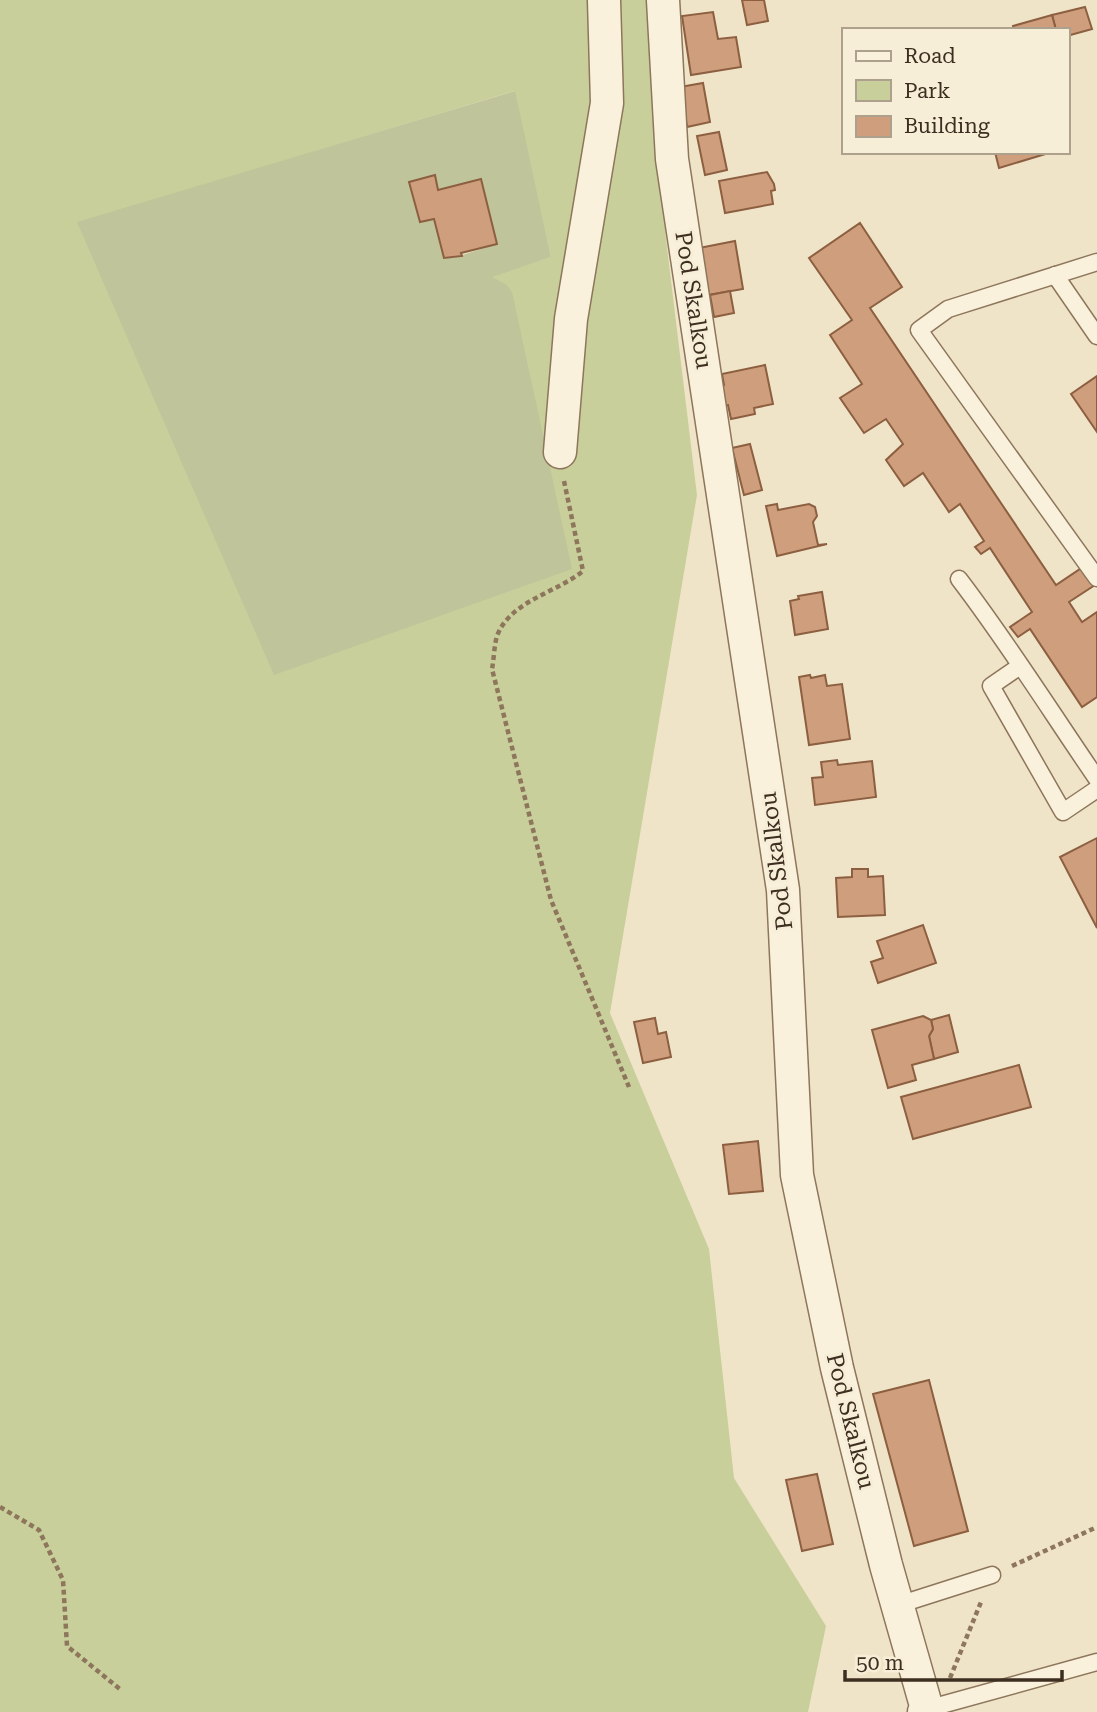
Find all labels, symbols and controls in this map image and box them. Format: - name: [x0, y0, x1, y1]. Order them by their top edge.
- legend: [842, 28, 1069, 154]
- text: Road: [904, 44, 956, 68]
- text: Park: [904, 79, 950, 103]
- text: Building: [904, 114, 990, 138]
- street label: Pod Skalkou: [669, 229, 718, 371]
- street label: Pod Skalkou: [755, 790, 798, 932]
- street label: Pod Skalkou: [821, 1350, 880, 1492]
- scale bar: [845, 1638, 1062, 1682]
- text: 50 m: [856, 1651, 904, 1675]

